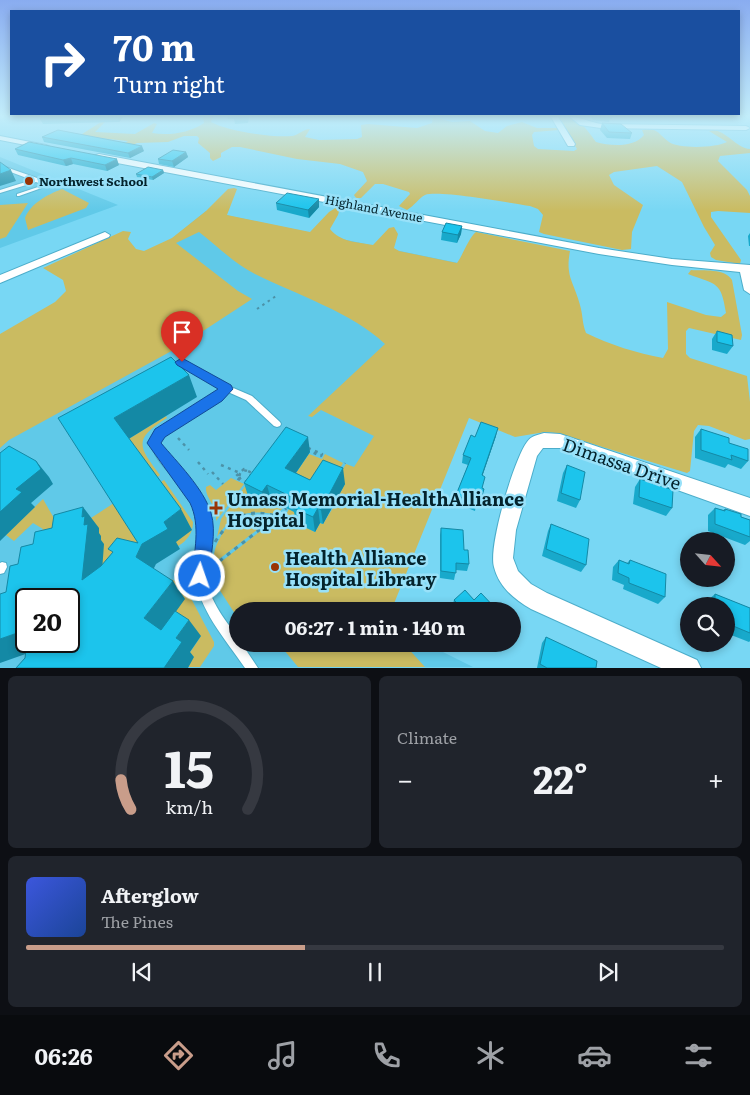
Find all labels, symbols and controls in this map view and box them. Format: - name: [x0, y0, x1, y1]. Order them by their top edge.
- text: 70 m: [113, 20, 195, 72]
- icon: right: [30, 30, 95, 95]
- text: Turn right: [113, 67, 225, 100]
- place label: Northwest School: [39, 172, 148, 190]
- marker: Northwest School: [23, 175, 35, 187]
- street label: Highland Avenue: [324, 190, 424, 226]
- pin: [161, 311, 203, 362]
- icon: arrive: [168, 318, 196, 346]
- street label: Dimassa Drive: [559, 430, 685, 496]
- place label: Umass Memorial-HealthAlliance Hospital: [227, 485, 524, 533]
- marker: Umass Memorial-HealthAlliance Hospital: [209, 501, 223, 515]
- north arrow: [680, 532, 735, 588]
- map controls: [680, 532, 735, 652]
- place label: Health Alliance Hospital Library: [285, 544, 437, 592]
- position arrow: [173, 549, 225, 601]
- marker: Health Alliance Hospital Library: [269, 561, 281, 573]
- speed limit sign: 20: [15, 588, 80, 653]
- button: search: [680, 597, 735, 652]
- text: 06:27 · 1 min · 140 m: [285, 613, 465, 641]
- text: Climate: [397, 725, 457, 749]
- text: 15: [165, 727, 214, 804]
- text: 22°: [533, 749, 588, 806]
- text: −: [397, 757, 413, 799]
- text: +: [708, 757, 724, 799]
- text: km/h: [166, 793, 213, 820]
- text: Afterglow: [101, 881, 199, 909]
- text: The Pines: [101, 909, 173, 933]
- icon: previous: [128, 958, 156, 986]
- icon: pause: [361, 958, 389, 986]
- icon: next: [594, 958, 622, 986]
- icon: directions: [161, 1038, 196, 1073]
- icon: music: [265, 1038, 300, 1073]
- icon: phone: [369, 1038, 404, 1073]
- icon: climate: [473, 1038, 508, 1073]
- icon: car: [577, 1038, 612, 1073]
- icon: filters: [681, 1038, 716, 1073]
- text: 06:26: [34, 1039, 93, 1072]

